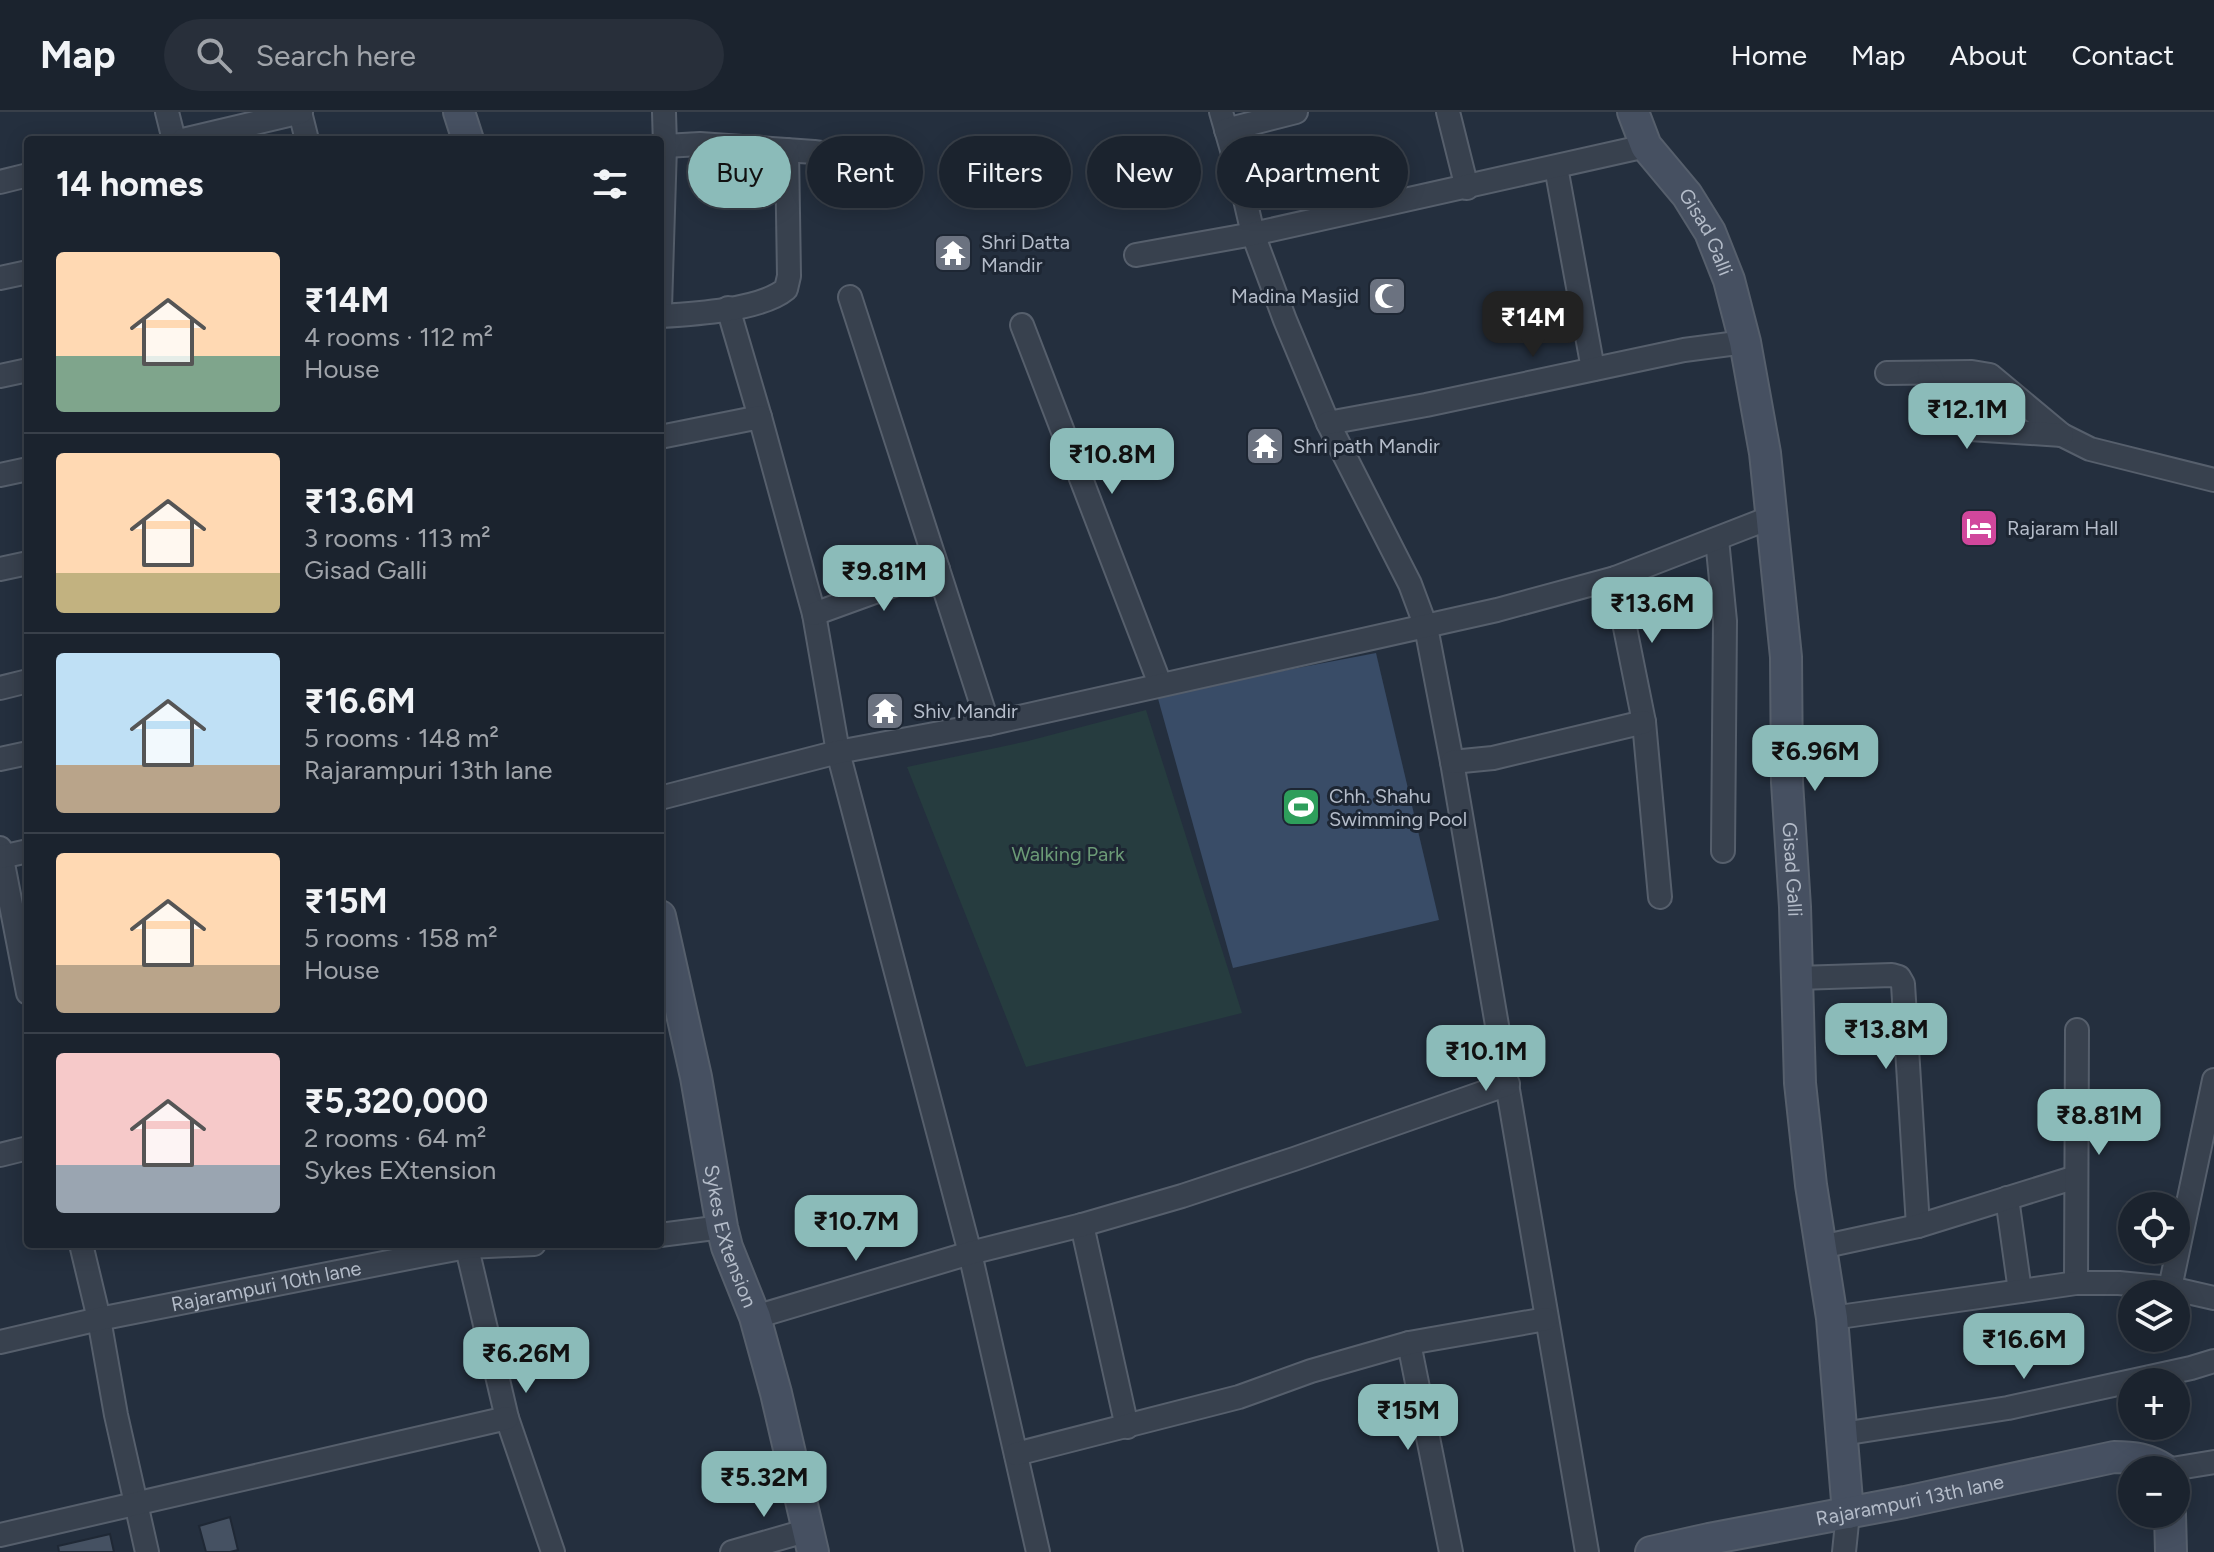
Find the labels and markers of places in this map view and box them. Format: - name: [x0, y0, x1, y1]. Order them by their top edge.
- place label: Shri Datta Mandir: [981, 230, 1070, 277]
- temple icon: Shri Datta Mandir: [932, 232, 974, 274]
- mosque icon: Madina Masjid: [1366, 275, 1408, 317]
- place label: Madina Masjid: [1231, 284, 1359, 308]
- pin: ₹14M: [1486, 291, 1580, 359]
- pin: ₹12.1M: [1902, 383, 2032, 451]
- temple icon: Shri path Mandir: [1244, 425, 1286, 467]
- pin: ₹10.8M: [1047, 428, 1177, 496]
- place label: Shri path Mandir: [1293, 434, 1440, 458]
- hotel icon: Rajaram Hall: [1958, 507, 2000, 549]
- place label: Rajaram Hall: [2007, 516, 2118, 540]
- pin: ₹9.81M: [819, 545, 949, 613]
- pin: ₹13.6M: [1587, 577, 1717, 645]
- temple icon: Shiv Mandir: [864, 690, 906, 732]
- place label: Shiv Mandir: [913, 699, 1018, 723]
- pin: ₹6.96M: [1750, 725, 1880, 793]
- place label: Chh. Shahu Swimming Pool: [1329, 784, 1467, 831]
- sports icon: Chh. Shahu Swimming Pool: [1280, 786, 1322, 828]
- pin: ₹13.8M: [1821, 1003, 1951, 1071]
- pin: ₹10.1M: [1421, 1025, 1551, 1093]
- pin: ₹8.81M: [2034, 1089, 2164, 1157]
- pin: ₹10.7M: [791, 1195, 921, 1263]
- pin: ₹16.6M: [1959, 1313, 2089, 1381]
- pin: ₹6.26M: [461, 1327, 591, 1395]
- pin: ₹15M: [1361, 1384, 1455, 1452]
- pin: ₹5.32M: [699, 1451, 829, 1519]

